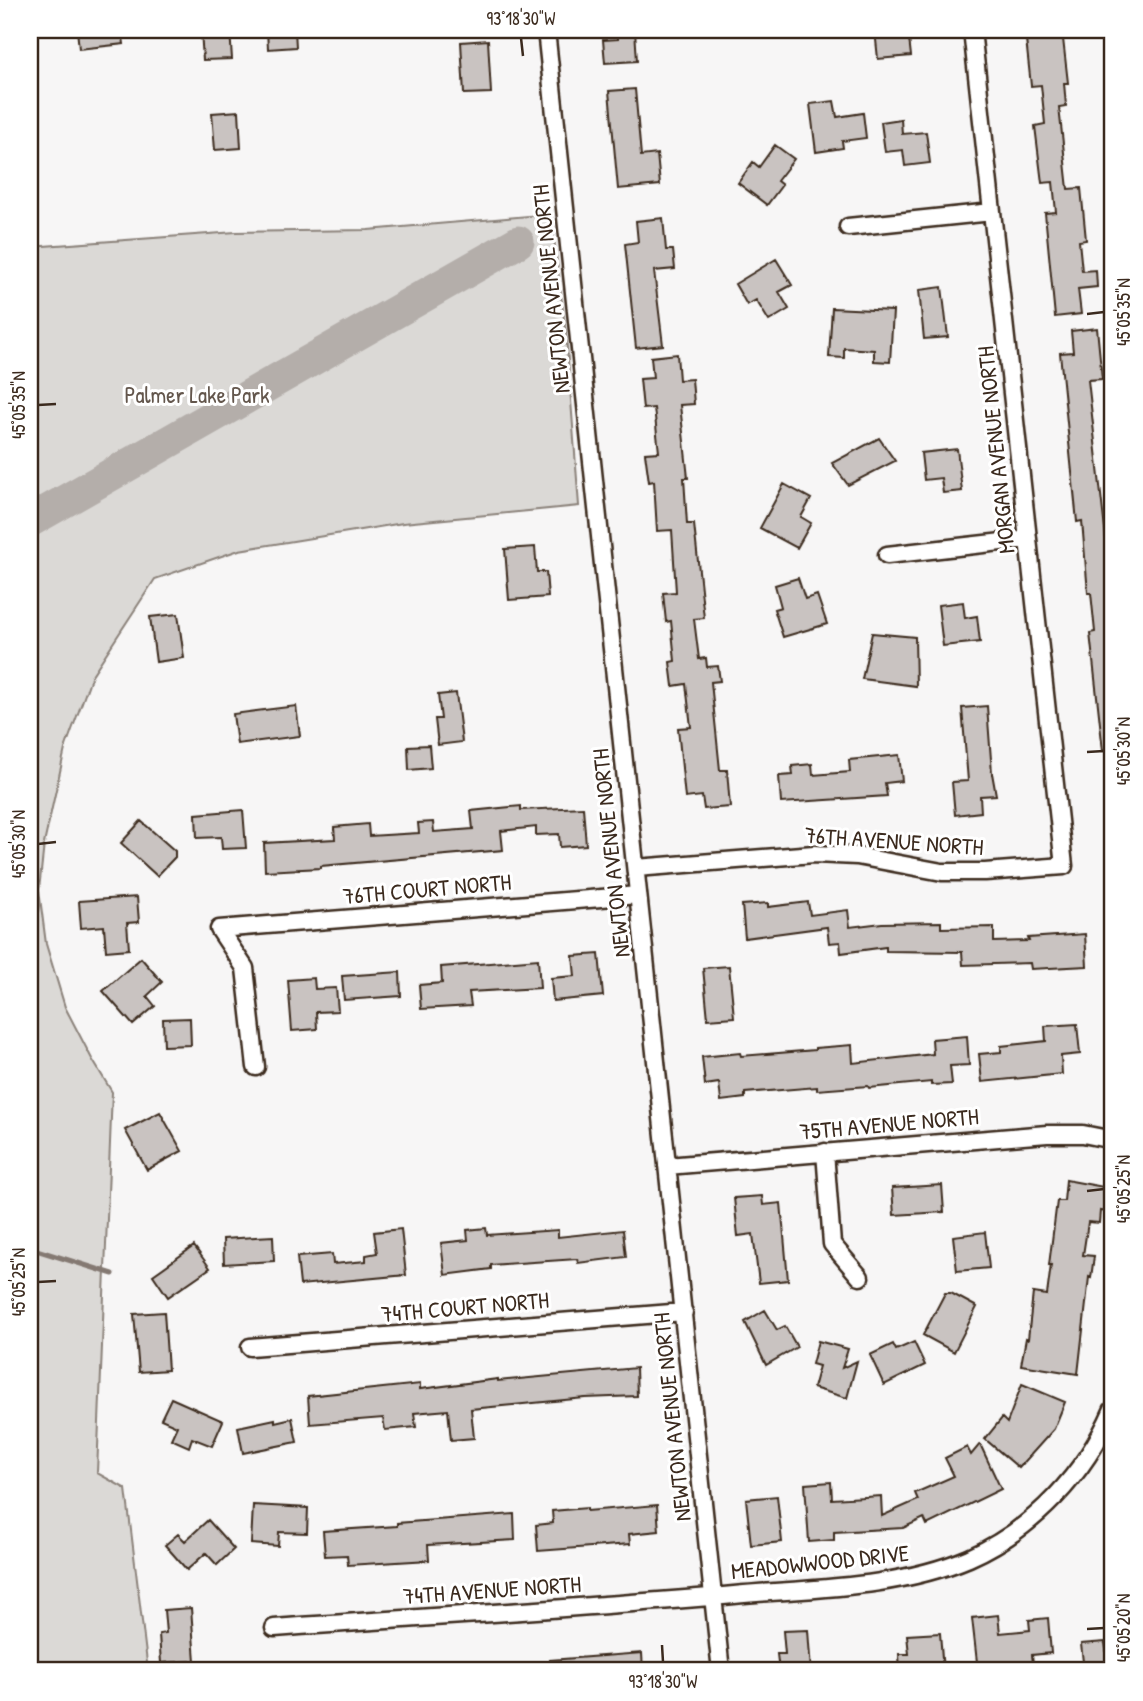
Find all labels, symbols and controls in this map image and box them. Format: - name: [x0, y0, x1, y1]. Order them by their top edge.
- text: 93°18'30"W: [487, 6, 555, 31]
- street label: NEWTON AVENUE NORTH: [524, 183, 577, 395]
- text: 45°05'35"N: [1111, 278, 1136, 346]
- street label: MORGAN AVENUE NORTH: [969, 345, 1022, 555]
- text: 45°05'35"N: [6, 371, 31, 439]
- park label: Palmer Lake Park: [124, 379, 270, 410]
- text: 45°05'30"N: [1111, 717, 1136, 785]
- street label: NEWTON AVENUE NORTH: [584, 747, 637, 959]
- text: 45°05'30"N: [6, 810, 31, 878]
- street label: 76TH AVENUE NORTH: [804, 819, 984, 862]
- street label: 76TH COURT NORTH: [341, 866, 512, 911]
- street label: 75TH AVENUE NORTH: [798, 1100, 980, 1147]
- text: 45°05'25"N: [1111, 1155, 1136, 1223]
- text: 45°05'25"N: [6, 1248, 31, 1316]
- street label: 74TH COURT NORTH: [380, 1284, 550, 1329]
- street label: NEWTON AVENUE NORTH: [645, 1311, 698, 1523]
- street label: MEADOWWOOD DRIVE: [729, 1537, 910, 1586]
- street label: 74TH AVENUE NORTH: [402, 1568, 582, 1611]
- text: 45°05'20"N: [1111, 1594, 1136, 1662]
- text: 93°18'30"W: [629, 1669, 697, 1694]

